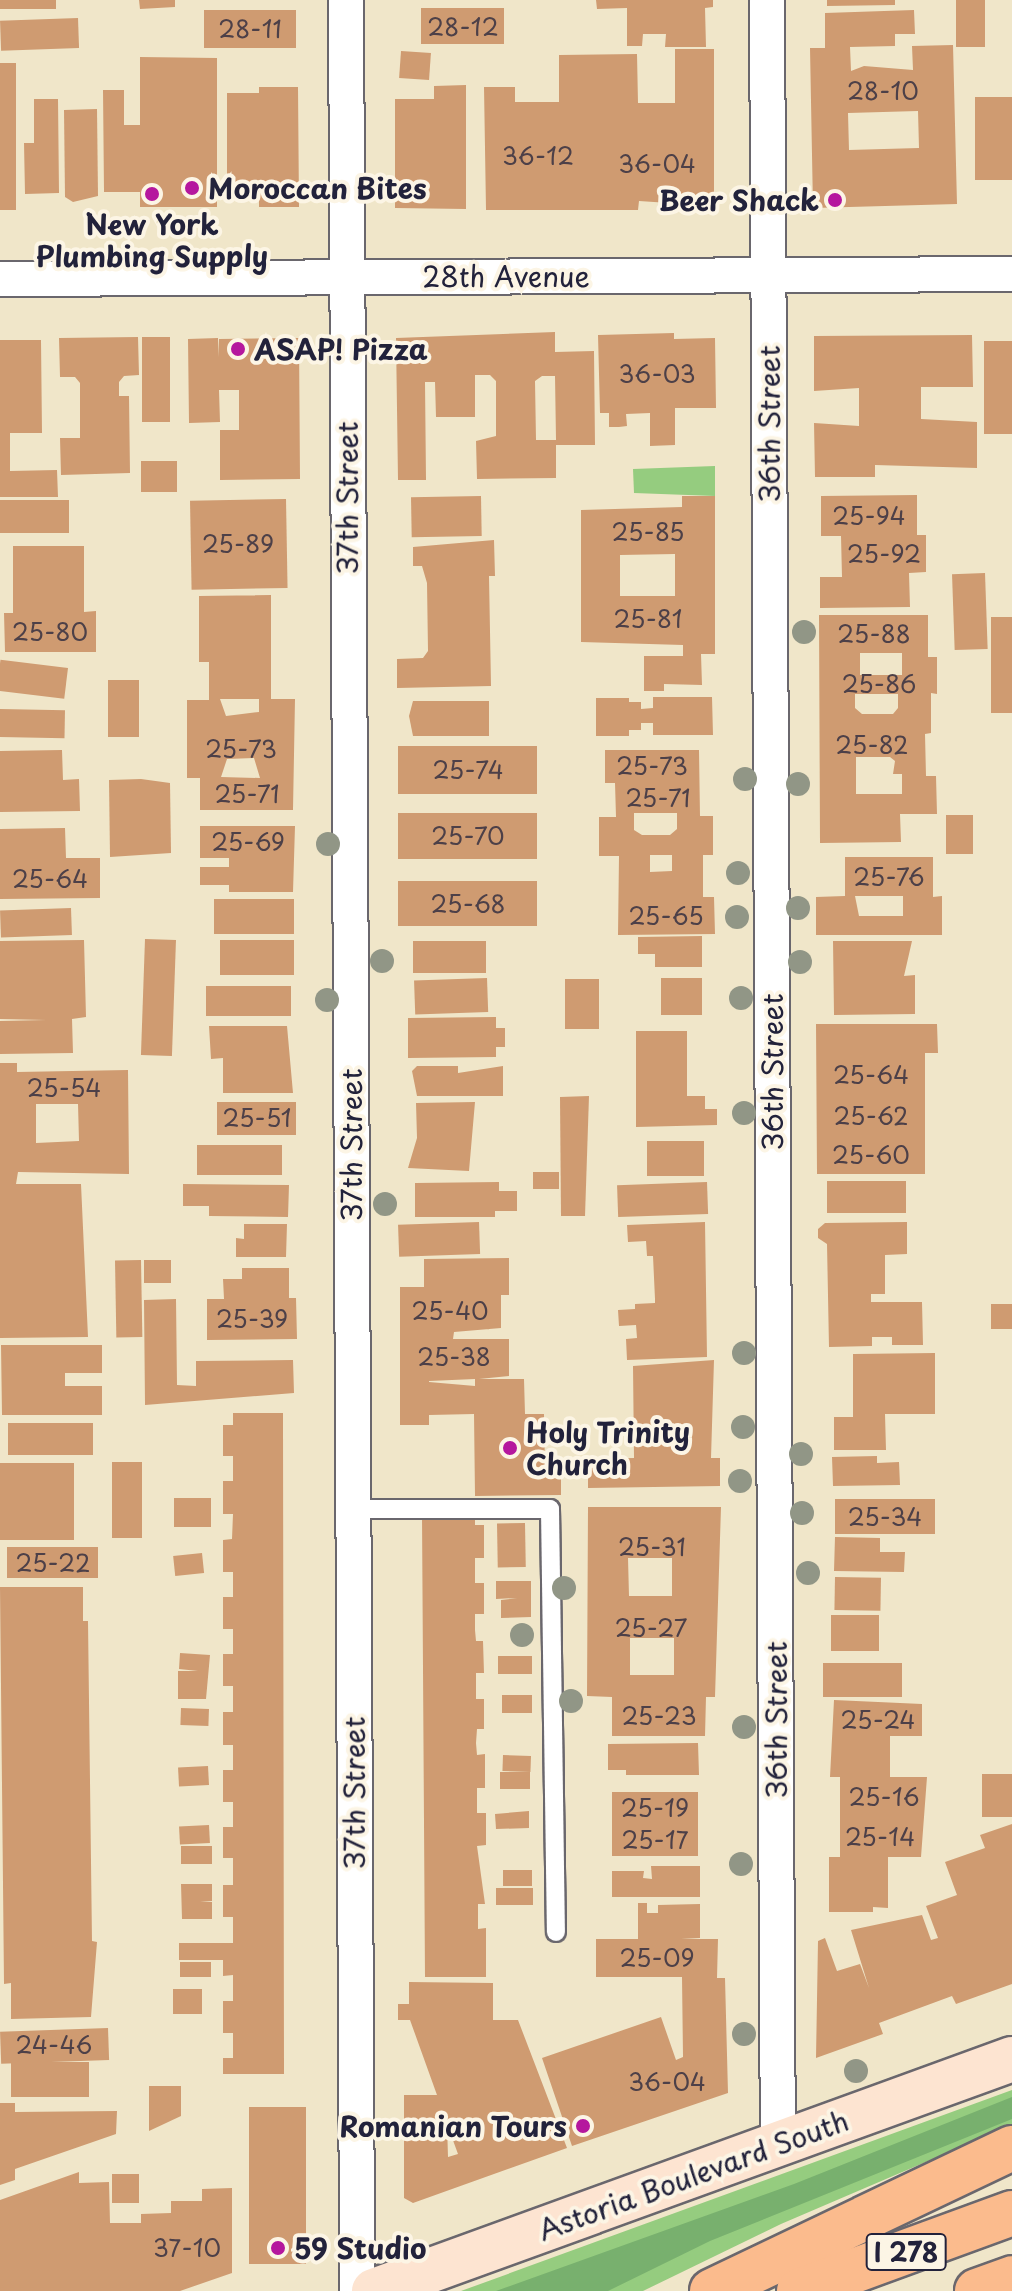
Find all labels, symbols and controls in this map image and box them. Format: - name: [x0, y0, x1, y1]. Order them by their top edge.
- house number: 28-12: [427, 13, 499, 41]
- house number: 28-11: [218, 15, 282, 43]
- house number: 28-10: [847, 77, 919, 105]
- house number: 36-12: [502, 142, 574, 170]
- house number: 36-04: [618, 150, 696, 178]
- place label: Moroccan Bites: [208, 171, 427, 205]
- marker: Moroccan Bites: [183, 179, 201, 197]
- place label: Beer Shack: [657, 183, 819, 217]
- marker: New York Plumbing Supply: [143, 185, 161, 203]
- marker: Beer Shack: [826, 191, 844, 209]
- place label: New York Plumbing Supply: [35, 207, 269, 273]
- street label: 28th Avenue: [422, 259, 590, 293]
- place label: ASAP! Pizza: [254, 332, 427, 366]
- marker: ASAP! Pizza: [229, 340, 247, 358]
- street label: 36th Street: [752, 345, 786, 503]
- house number: 36-03: [618, 360, 696, 388]
- street label: 37th Street: [330, 421, 364, 575]
- house number: 25-94: [832, 502, 906, 530]
- house number: 25-85: [611, 518, 685, 546]
- house number: 25-89: [202, 530, 274, 558]
- house number: 25-92: [847, 540, 921, 568]
- house number: 25-81: [614, 605, 682, 633]
- house number: 25-80: [12, 618, 88, 646]
- house number: 25-88: [837, 620, 911, 648]
- house number: 25-86: [842, 670, 916, 698]
- house number: 25-82: [835, 731, 909, 759]
- house number: 25-73: [205, 735, 277, 763]
- house number: 25-73: [616, 752, 688, 780]
- house number: 25-74: [432, 756, 504, 784]
- house number: 25-71: [214, 780, 280, 808]
- house number: 25-71: [625, 784, 691, 812]
- house number: 25-70: [431, 822, 505, 850]
- house number: 25-69: [211, 828, 285, 856]
- house number: 25-76: [853, 863, 925, 891]
- house number: 25-64: [12, 865, 88, 893]
- house number: 25-68: [431, 890, 505, 918]
- house number: 25-65: [628, 902, 704, 930]
- street label: 36th Street: [755, 993, 789, 1151]
- house number: 25-64: [833, 1061, 909, 1089]
- street label: 37th Street: [334, 1068, 368, 1222]
- house number: 25-54: [27, 1074, 101, 1102]
- house number: 25-62: [834, 1102, 908, 1130]
- house number: 25-51: [222, 1104, 292, 1132]
- house number: 25-60: [832, 1141, 910, 1169]
- house number: 25-40: [411, 1297, 489, 1325]
- house number: 25-39: [216, 1305, 288, 1333]
- house number: 25-38: [417, 1343, 491, 1371]
- place label: Holy Trinity Church: [526, 1415, 692, 1481]
- marker: Holy Trinity Church: [501, 1439, 519, 1457]
- house number: 25-34: [848, 1503, 922, 1531]
- house number: 25-31: [618, 1533, 686, 1561]
- house number: 25-22: [15, 1549, 91, 1577]
- house number: 25-27: [615, 1614, 687, 1642]
- street label: 36th Street: [759, 1641, 793, 1799]
- house number: 25-23: [621, 1702, 697, 1730]
- house number: 25-24: [841, 1706, 915, 1734]
- street label: 37th Street: [337, 1716, 371, 1870]
- house number: 25-16: [848, 1783, 920, 1811]
- house number: 25-19: [621, 1794, 689, 1822]
- house number: 25-14: [845, 1823, 915, 1851]
- house number: 25-17: [621, 1826, 689, 1854]
- house number: 25-09: [619, 1944, 695, 1972]
- house number: 24-46: [16, 2031, 92, 2059]
- house number: 36-04: [628, 2068, 706, 2096]
- street label: Astoria Boulevard South: [533, 2103, 853, 2247]
- place label: Romanian Tours: [339, 2109, 567, 2143]
- marker: Romanian Tours: [574, 2117, 592, 2135]
- road number: I 278: [864, 2230, 948, 2274]
- place label: 59 Studio: [294, 2231, 427, 2265]
- house number: 37-10: [153, 2234, 221, 2262]
- marker: 59 Studio: [269, 2239, 287, 2257]

